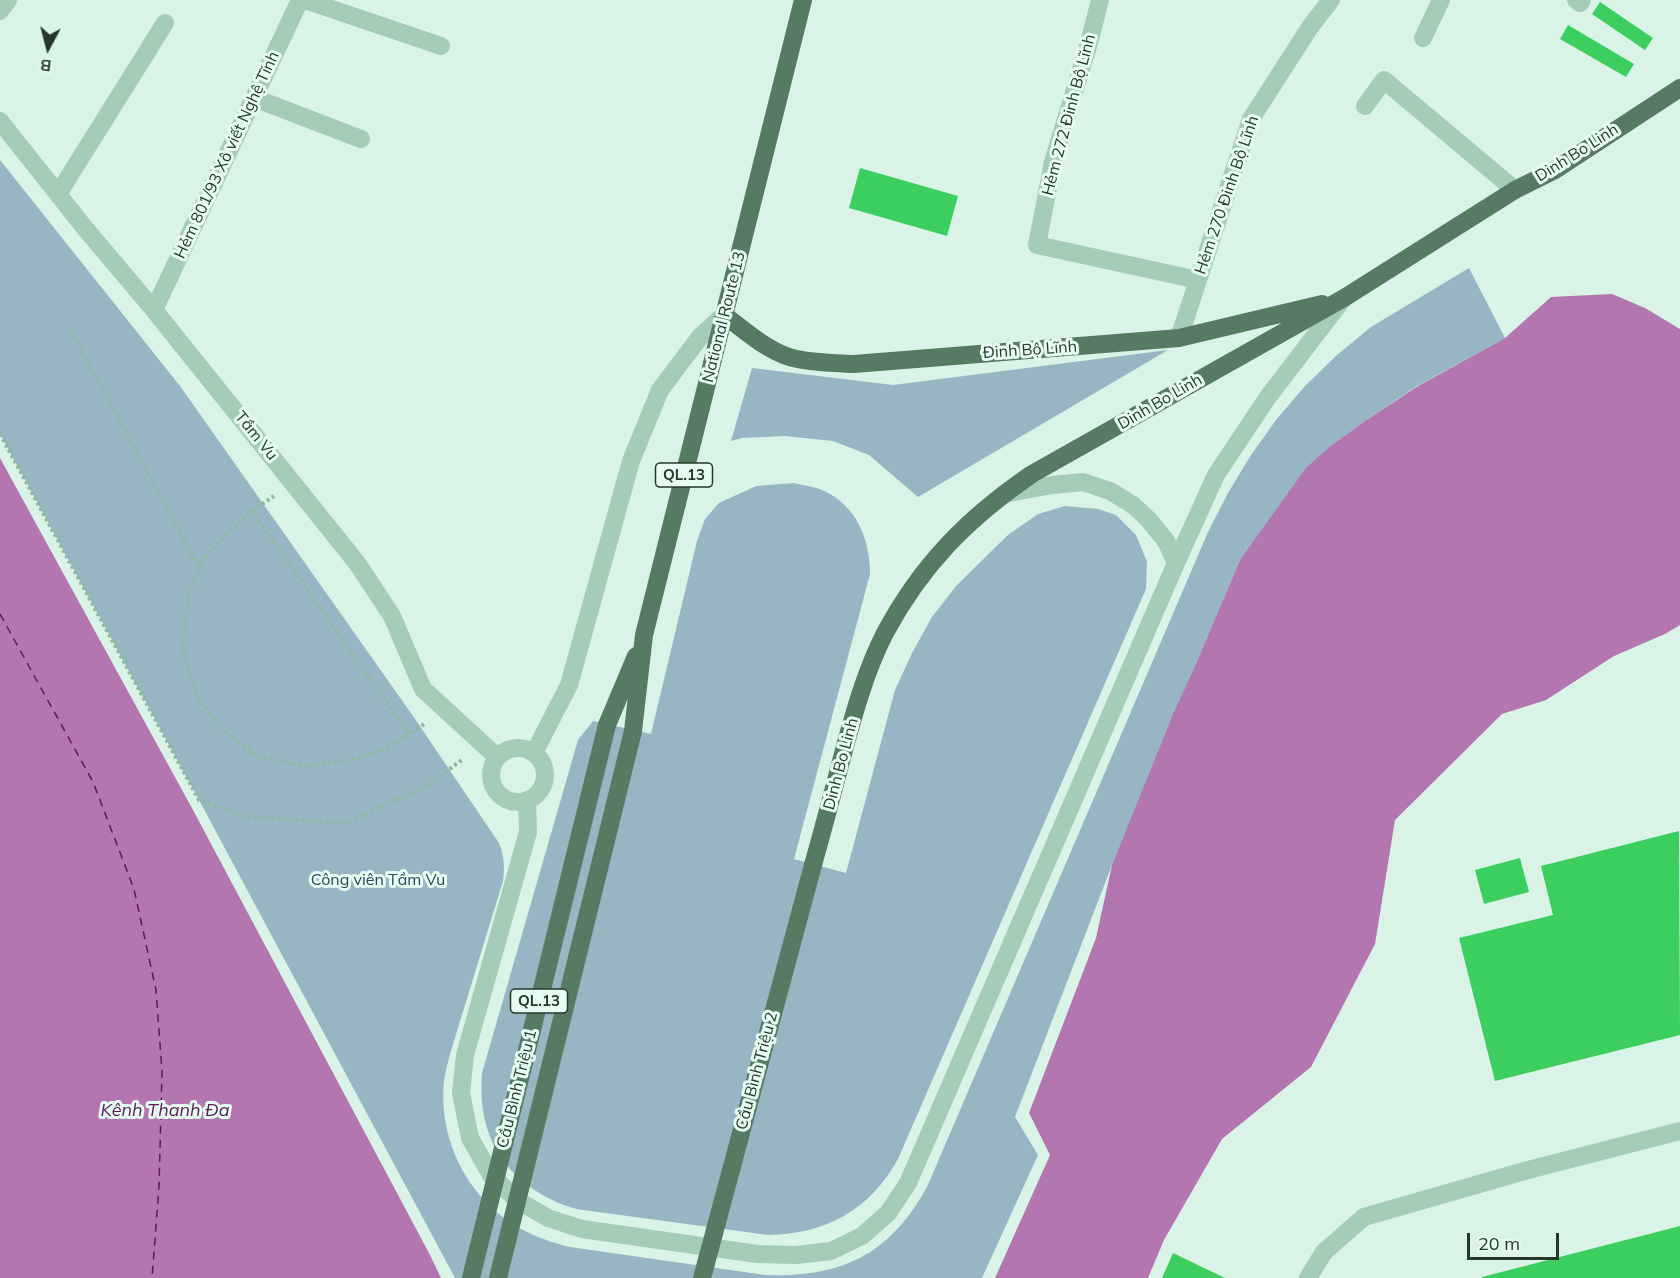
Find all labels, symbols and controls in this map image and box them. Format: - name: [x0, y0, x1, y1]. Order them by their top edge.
- north arrow: [18, 18, 78, 78]
- street label: Hẻm 272 Đinh Bộ Lĩnh: [1038, 32, 1100, 198]
- street label: Hẻm 801/93 Xô viết Nghệ Tĩnh: [170, 48, 284, 262]
- text: B: [39, 55, 53, 76]
- street label: Hẻm 270 Đinh Bộ Lĩnh: [1191, 113, 1263, 277]
- street label: Dinh Bo Linh: [1532, 120, 1622, 186]
- street label: National Route 13: [698, 250, 750, 384]
- street label: Đinh Bộ Lĩnh: [982, 337, 1078, 363]
- street label: Dinh Bo Linh: [1114, 370, 1206, 434]
- street label: Tầm Vu: [231, 408, 281, 464]
- road number: QL.13: [656, 463, 712, 487]
- street label: Dinh Bo Linh: [820, 716, 862, 812]
- park label: Công viên Tầm Vu: [311, 870, 445, 890]
- road number: QL.13: [510, 989, 568, 1013]
- street label: Cầu Bình Triệu 2: [732, 1010, 782, 1132]
- street label: Cầu Bình Triệu 1: [493, 1028, 541, 1150]
- water label: Kênh Thanh Đa: [100, 1100, 230, 1122]
- scale bar: [1470, 1221, 1562, 1259]
- text: 20 m: [1478, 1232, 1520, 1255]

